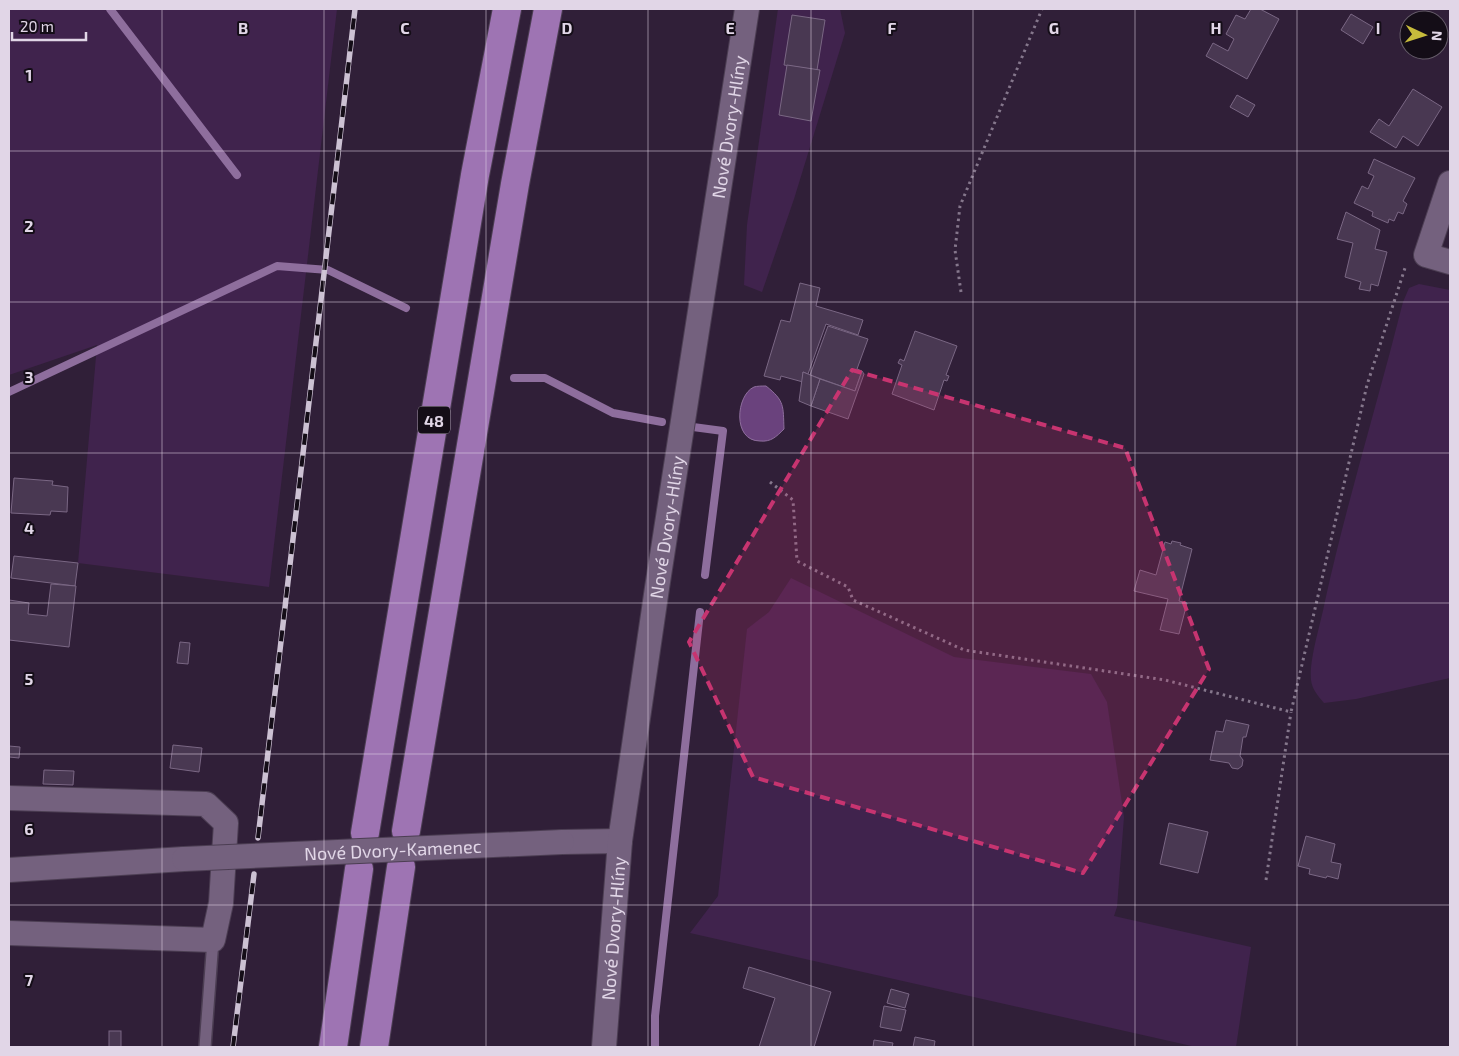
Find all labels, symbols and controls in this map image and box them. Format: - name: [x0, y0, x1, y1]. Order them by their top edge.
- scale bar: [12, 10, 86, 42]
- north arrow: [1399, 10, 1449, 60]
- text: 20 m: [20, 17, 54, 35]
- text: B: [238, 18, 248, 37]
- text: C: [400, 18, 410, 37]
- text: D: [562, 18, 573, 37]
- text: E: [725, 18, 735, 37]
- text: F: [888, 18, 897, 37]
- text: G: [1049, 18, 1059, 37]
- text: H: [1210, 18, 1222, 37]
- text: I: [1376, 18, 1380, 37]
- text: N: [1429, 30, 1446, 42]
- street label: Nové Dvory-Hlíny: [707, 53, 751, 200]
- text: 1: [26, 65, 32, 84]
- text: 2: [24, 216, 34, 235]
- text: 3: [24, 367, 34, 386]
- road number: 48: [418, 406, 450, 434]
- street label: Nové Dvory-Hlíny: [645, 454, 688, 600]
- text: 4: [24, 518, 34, 537]
- text: 5: [25, 669, 34, 688]
- text: 6: [24, 819, 34, 838]
- street label: Nové Dvory-Kamenec: [304, 835, 482, 865]
- street label: Nové Dvory-Hlíny: [597, 855, 630, 1001]
- text: 7: [25, 970, 34, 989]

